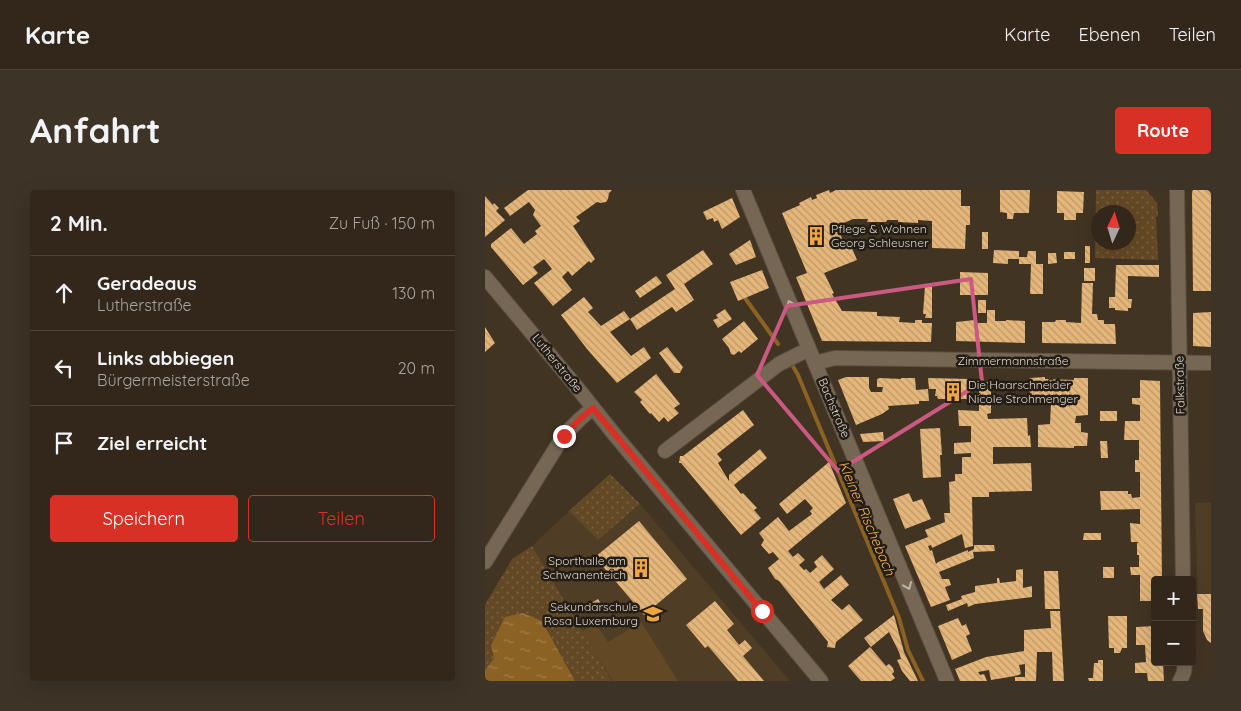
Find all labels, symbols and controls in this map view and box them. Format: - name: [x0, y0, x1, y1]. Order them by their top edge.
- text: Karte: [25, 20, 90, 50]
- text: Karte: [1004, 23, 1050, 46]
- text: Ebenen: [1078, 23, 1141, 46]
- text: Teilen: [1169, 23, 1216, 46]
- button: Route: [1115, 107, 1211, 154]
- text: Anfahrt: [30, 108, 161, 152]
- north arrow: [1091, 205, 1136, 250]
- text: 2 Min.: [50, 210, 108, 236]
- text: Zu Fuß · 150 m: [329, 213, 435, 233]
- place label: Pflege & Wohnen Georg Schleusner: [831, 221, 929, 250]
- building icon: Pflege & Wohnen Georg Schleusner: [805, 225, 827, 247]
- text: Geradeaus: [97, 271, 197, 295]
- icon: ahead: [50, 279, 78, 307]
- text: 130 m: [392, 283, 435, 303]
- text: Lutherstraße: [97, 295, 192, 315]
- one-way arrow: [786, 300, 797, 309]
- street label: Lutherstraße: [529, 330, 586, 395]
- text: Links abbiegen: [97, 346, 234, 370]
- street label: Zimmermannstraße: [957, 353, 1069, 368]
- icon: left: [50, 354, 78, 382]
- street label: Falkstraße: [1171, 355, 1188, 414]
- text: 20 m: [398, 358, 435, 378]
- text: Bürgermeisterstraße: [97, 370, 250, 390]
- street label: Bachstraße: [815, 376, 854, 440]
- place label: Die Haarschneider Nicole Strohmenger: [968, 377, 1078, 406]
- building icon: Die Haarschneider Nicole Strohmenger: [942, 381, 964, 403]
- route end: [553, 425, 576, 448]
- icon: arrive: [50, 429, 78, 457]
- text: Ziel erreicht: [97, 431, 207, 455]
- water label: Kleiner Rischebach: [835, 458, 900, 579]
- button: Speichern: [50, 495, 238, 542]
- button: Teilen: [248, 495, 435, 542]
- place label: Sporthalle am Schwanenteich: [543, 553, 626, 582]
- building icon: Sporthalle am Schwanenteich: [630, 557, 652, 579]
- map controls: [1151, 576, 1196, 666]
- button: +: [1151, 576, 1196, 621]
- one-way arrow: [902, 581, 912, 590]
- place label: Sekundarschule Rosa Luxemburg: [544, 599, 638, 628]
- route start: [751, 600, 774, 623]
- school or university icon: Sekundarschule Rosa Luxemburg: [642, 603, 664, 625]
- button: −: [1151, 621, 1196, 666]

